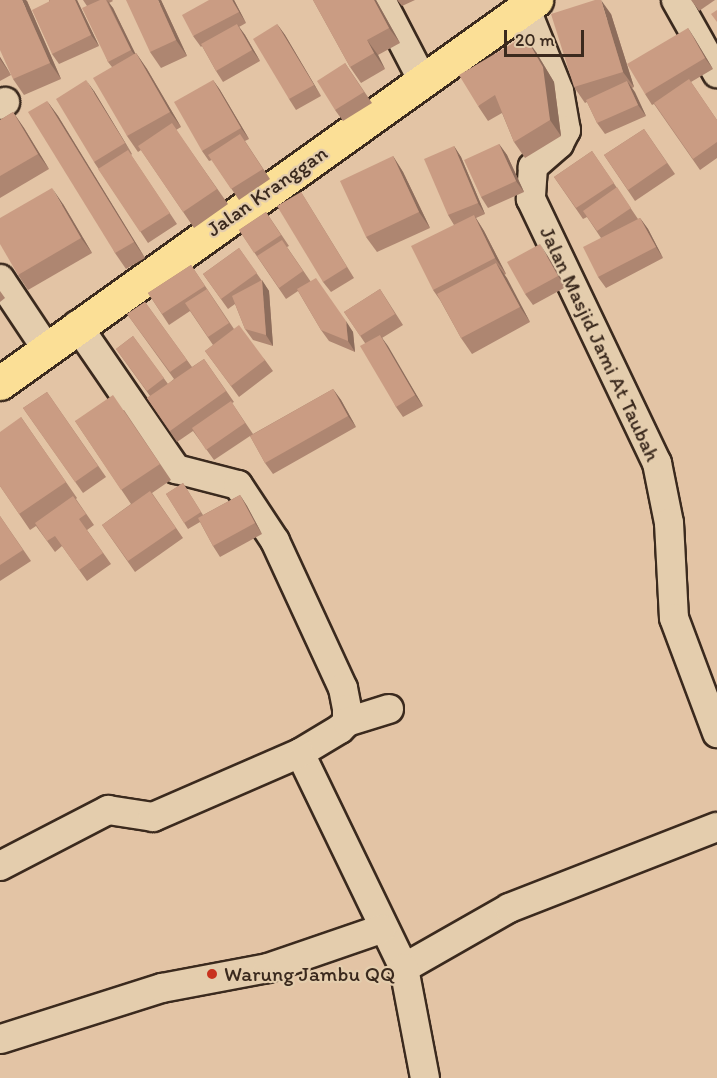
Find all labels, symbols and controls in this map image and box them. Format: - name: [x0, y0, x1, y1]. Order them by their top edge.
- scale bar: [507, 18, 586, 56]
- text: 20 m: [515, 29, 555, 51]
- street label: Jalan Kranggan: [203, 141, 331, 241]
- street label: Jalan Masjid Jami At Taubah: [535, 223, 665, 465]
- place label: Warung Jambu QQ: [224, 961, 395, 987]
- marker: Warung Jambu QQ: [205, 967, 219, 981]

